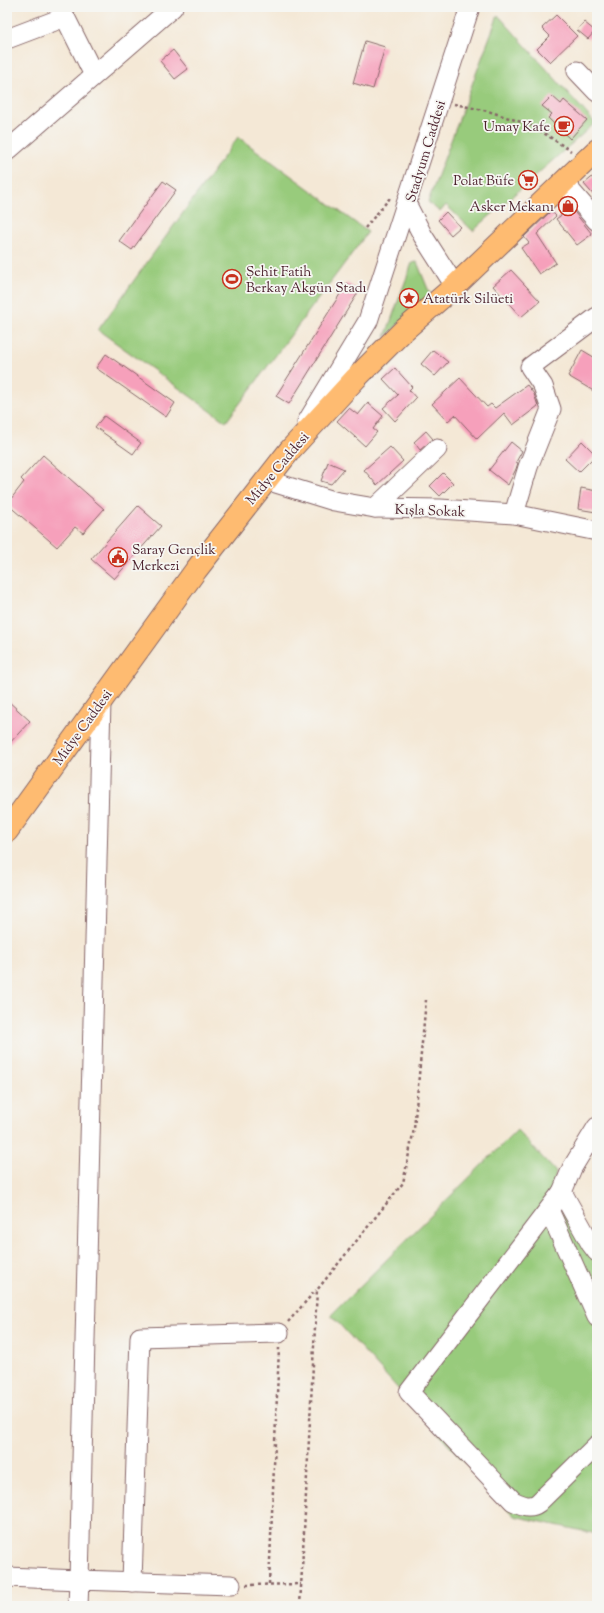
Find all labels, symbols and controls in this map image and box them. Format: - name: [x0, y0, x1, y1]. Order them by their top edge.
- street label: Stadyum Caddesi: [402, 98, 452, 205]
- cafe icon: Umay Kafe: [553, 115, 575, 137]
- place label: Umay Kafe: [483, 118, 550, 138]
- supermarket icon: Polat Büfe: [517, 169, 539, 191]
- place label: Polat Büfe: [453, 172, 514, 192]
- shop icon: Asker Mekanı: [557, 195, 579, 217]
- place label: Asker Mekanı: [470, 198, 554, 218]
- place label: Şehit Fatih Berkay Akgün Stadı: [246, 263, 367, 299]
- sports icon: Şehit Fatih Berkay Akgün Stadı: [221, 268, 243, 290]
- place icon: Atatürk Silüeti: [398, 287, 420, 309]
- place label: Atatürk Silüeti: [423, 290, 513, 310]
- street label: Midye Caddesi: [242, 429, 315, 510]
- street label: Kışla Sokak: [394, 501, 466, 523]
- place label: Saray Gençlik Merkezi: [132, 541, 216, 577]
- public building icon: Saray Gençlik Merkezi: [107, 546, 129, 568]
- street label: Midye Caddesi: [49, 686, 118, 770]

